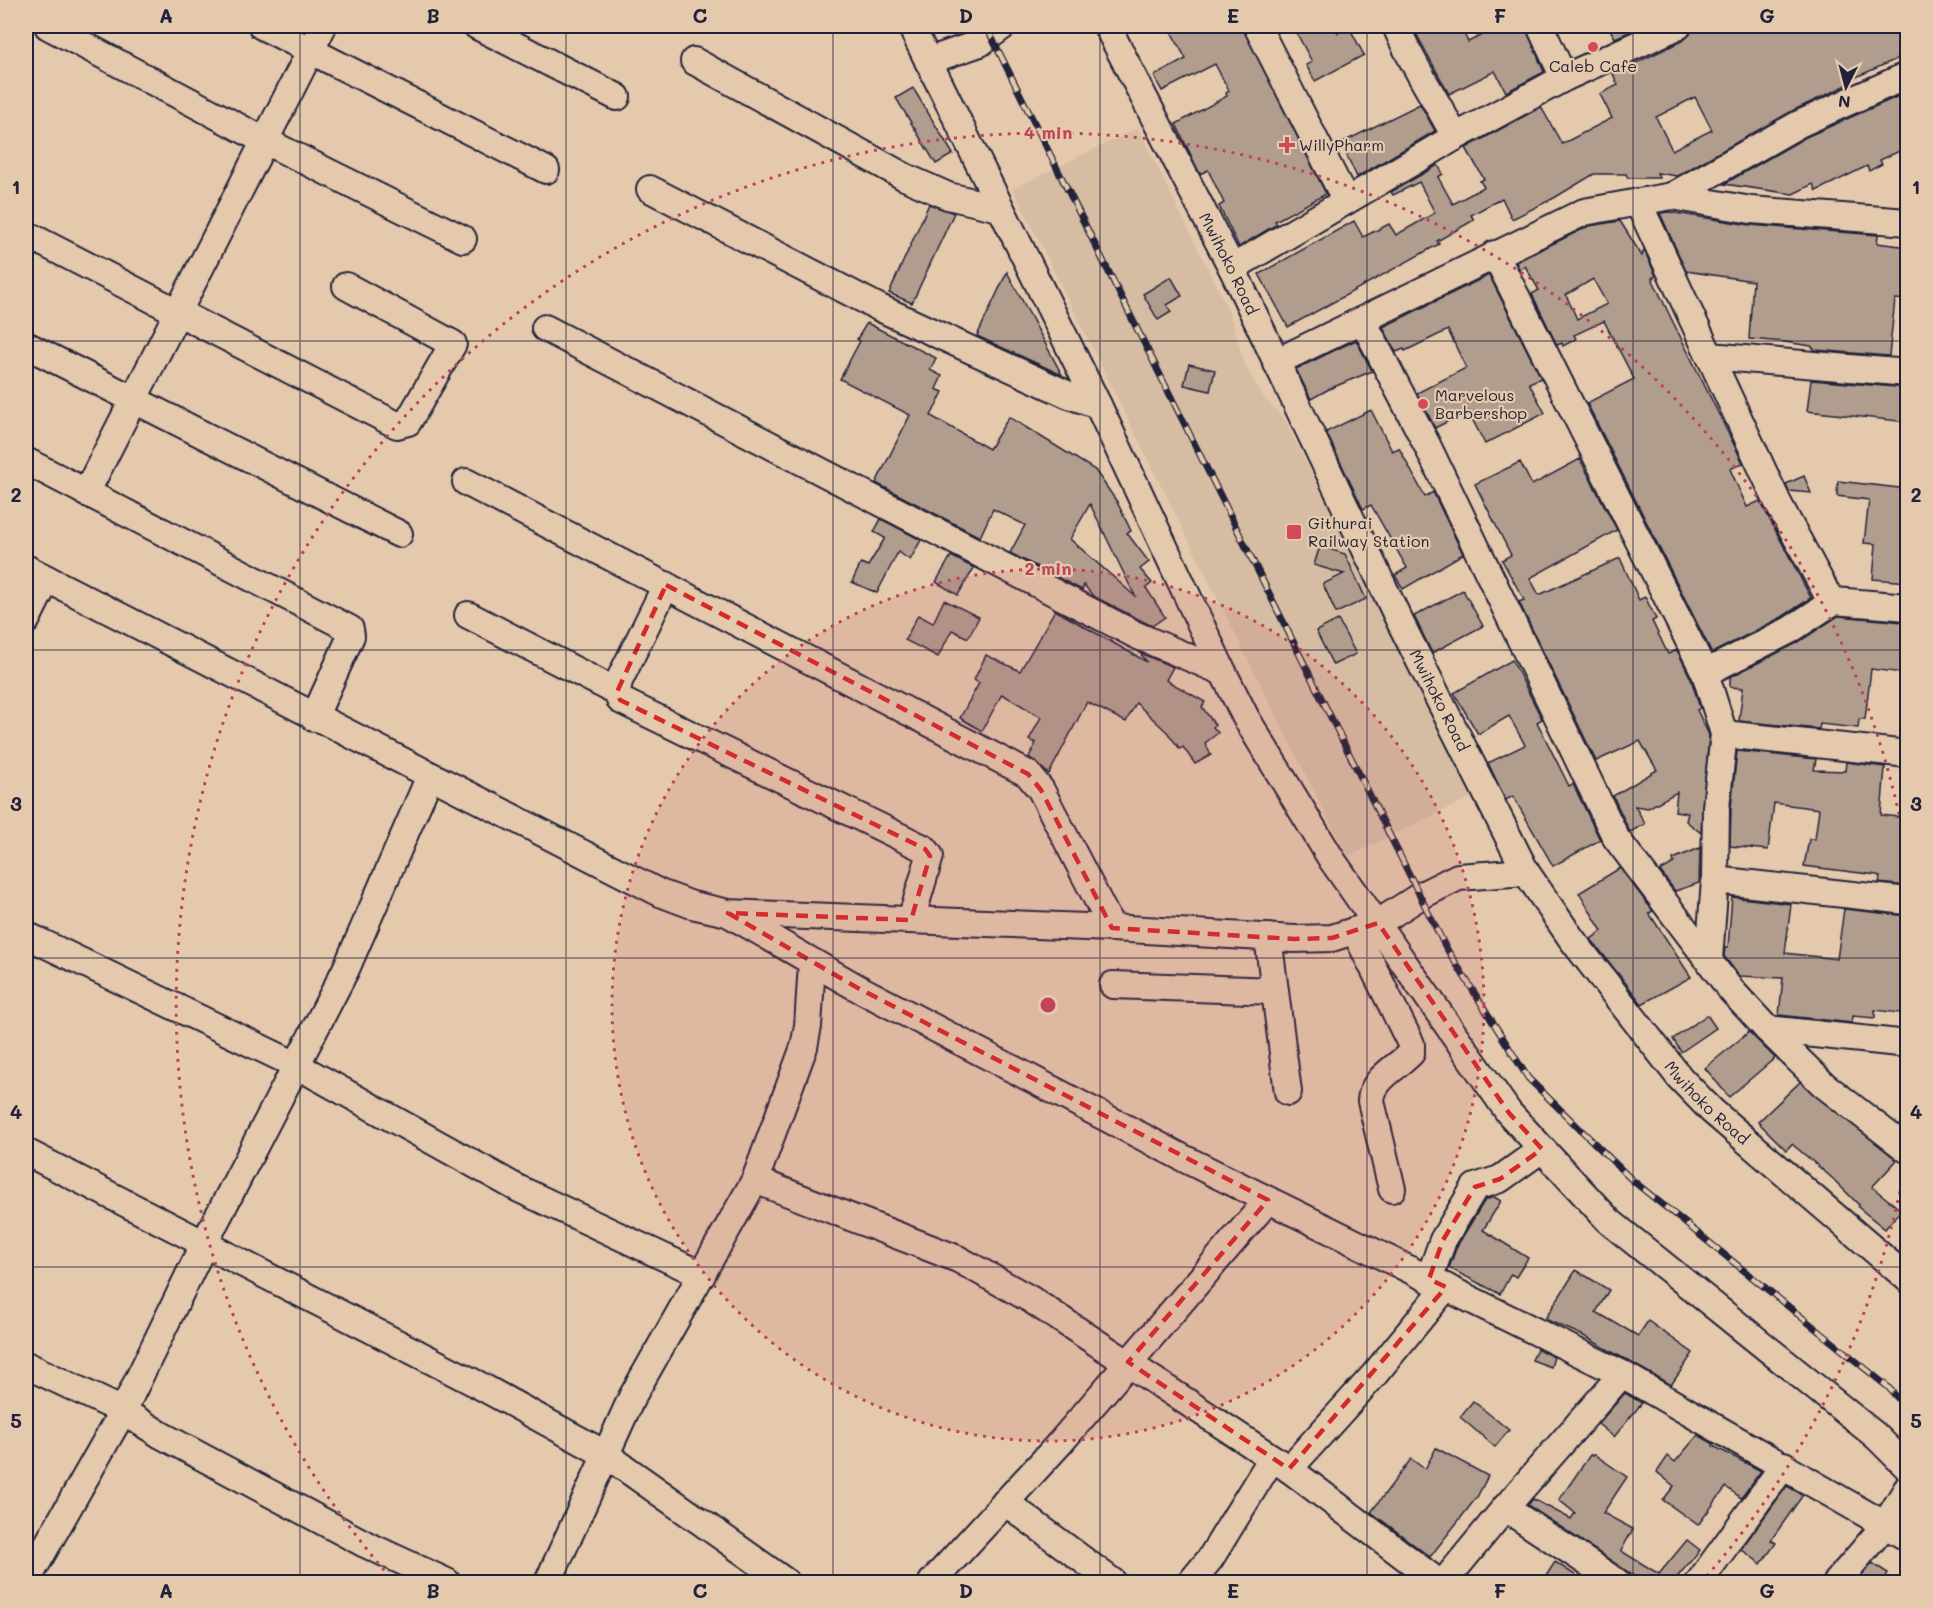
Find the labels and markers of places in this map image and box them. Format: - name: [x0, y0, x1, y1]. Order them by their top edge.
- marker: Caleb Cafe: [1586, 40, 1600, 54]
- place label: Caleb Cafe: [1549, 55, 1637, 76]
- place label: WillyPharm: [1299, 134, 1384, 155]
- marker: WillyPharm: [1280, 138, 1294, 152]
- place label: Marvelous Barbershop: [1435, 384, 1527, 423]
- marker: Marvelous Barbershop: [1416, 397, 1430, 411]
- place label: Githurai Railway Station: [1308, 512, 1429, 551]
- marker: Githurai Railway Station: [1285, 523, 1303, 541]
- centre of rings: [1038, 995, 1058, 1015]

